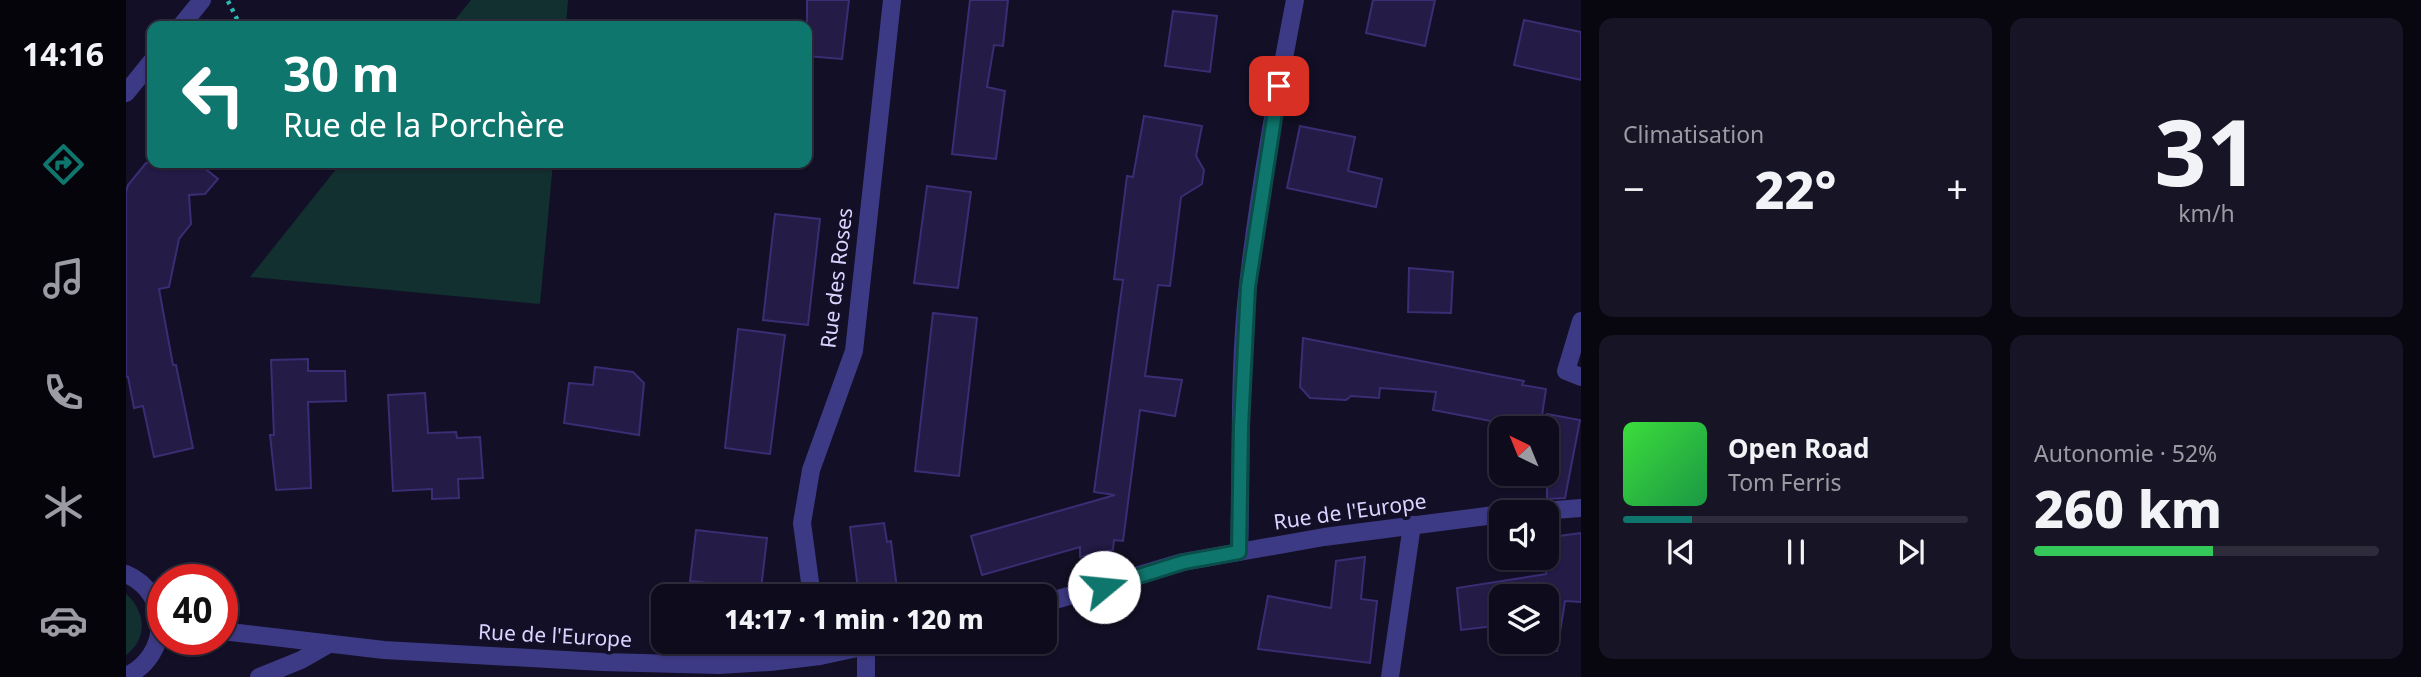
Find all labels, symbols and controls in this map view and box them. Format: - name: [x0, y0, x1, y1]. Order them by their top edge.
- text: 14:16: [22, 32, 104, 75]
- text: 30 m: [283, 40, 400, 106]
- icon: left: [168, 49, 259, 140]
- pin: [1249, 56, 1309, 116]
- icon: arrive: [1260, 67, 1298, 105]
- text: 31: [2154, 89, 2259, 213]
- text: Rue de la Porchère: [283, 103, 565, 146]
- text: Climatisation: [1623, 118, 1764, 150]
- icon: directions: [39, 140, 88, 189]
- text: 22°: [1754, 153, 1837, 224]
- text: −: [1623, 162, 1645, 214]
- text: +: [1946, 162, 1968, 214]
- text: km/h: [2178, 197, 2235, 229]
- street label: Rue des Roses: [813, 206, 859, 350]
- icon: music: [39, 254, 88, 303]
- icon: phone: [39, 368, 88, 417]
- north arrow: [1489, 416, 1559, 486]
- map controls: [1489, 416, 1559, 654]
- text: Open Road: [1728, 430, 1870, 466]
- text: Autonomie · 52%: [2034, 437, 2217, 469]
- text: Tom Ferris: [1728, 466, 1841, 498]
- text: 260 km: [2034, 472, 2222, 543]
- icon: climate: [39, 482, 88, 531]
- street label: Rue de l'Europe: [1272, 486, 1428, 536]
- button: sound: [1489, 500, 1559, 570]
- icon: previous: [1662, 533, 1700, 571]
- icon: pause: [1777, 533, 1815, 571]
- icon: next: [1892, 533, 1930, 571]
- position arrow: [1067, 550, 1141, 624]
- speed limit sign: 40: [147, 564, 238, 655]
- button: layers: [1489, 584, 1559, 654]
- icon: car: [39, 596, 88, 645]
- text: 14:17 · 1 min · 120 m: [724, 601, 984, 637]
- street label: Rue de l'Europe: [477, 617, 633, 653]

